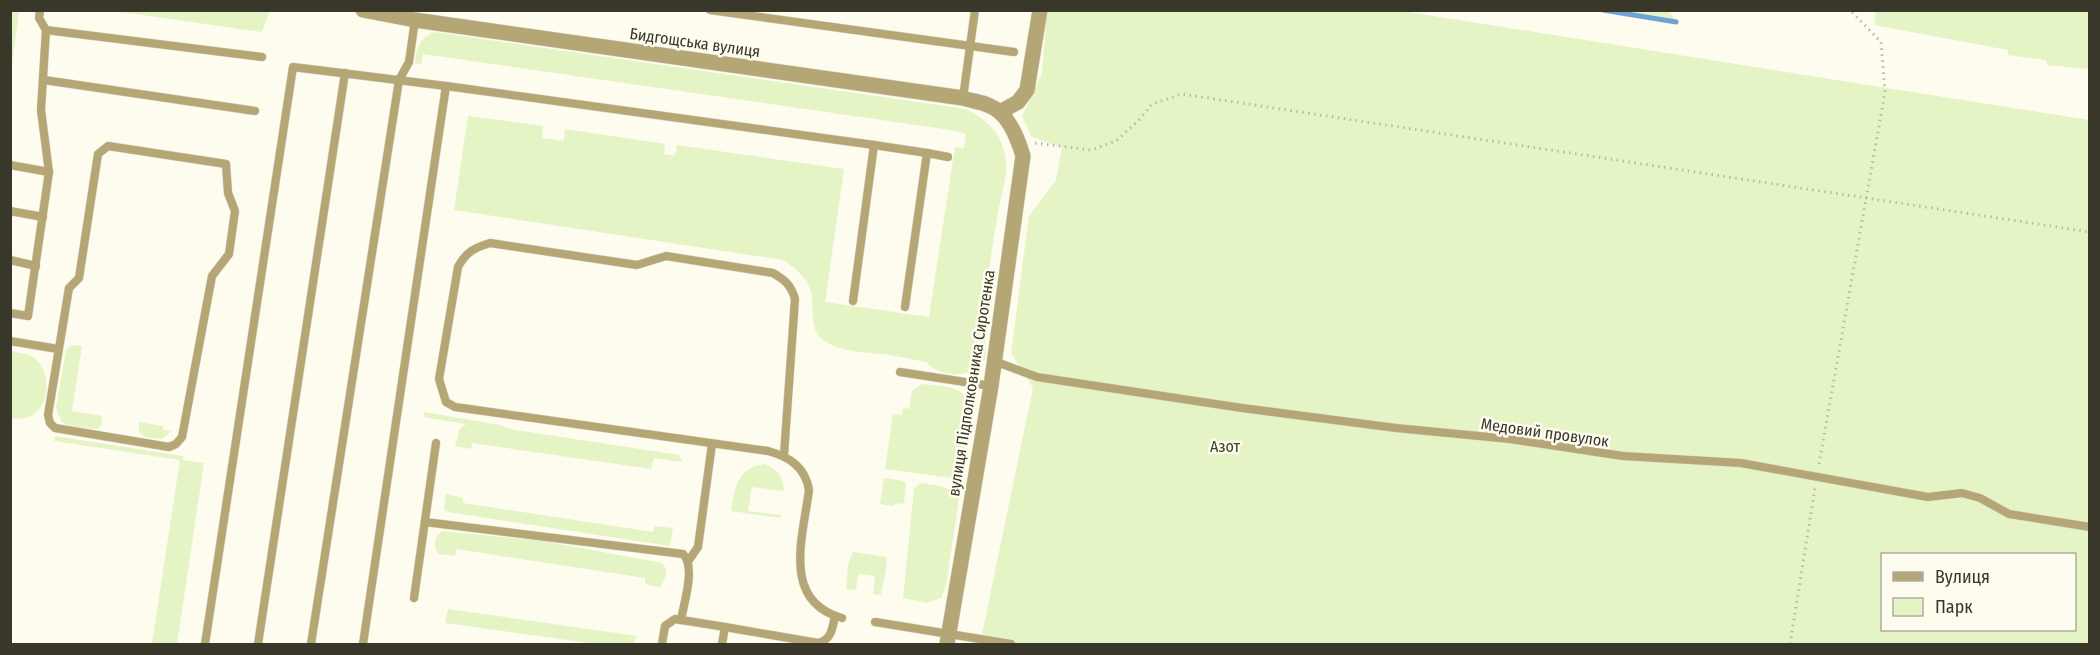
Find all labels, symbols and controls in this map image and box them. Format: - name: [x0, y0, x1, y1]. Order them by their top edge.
- street label: Бидгощська вулиця: [628, 24, 761, 61]
- street label: вулиця Підполковника Сиротенка: [944, 268, 999, 498]
- street label: Медовий провулок: [1480, 414, 1611, 451]
- park label: Азот: [1210, 437, 1240, 456]
- legend: [1881, 553, 2076, 631]
- text: Вулиця: [1935, 566, 1990, 588]
- text: Парк: [1935, 596, 1973, 618]

